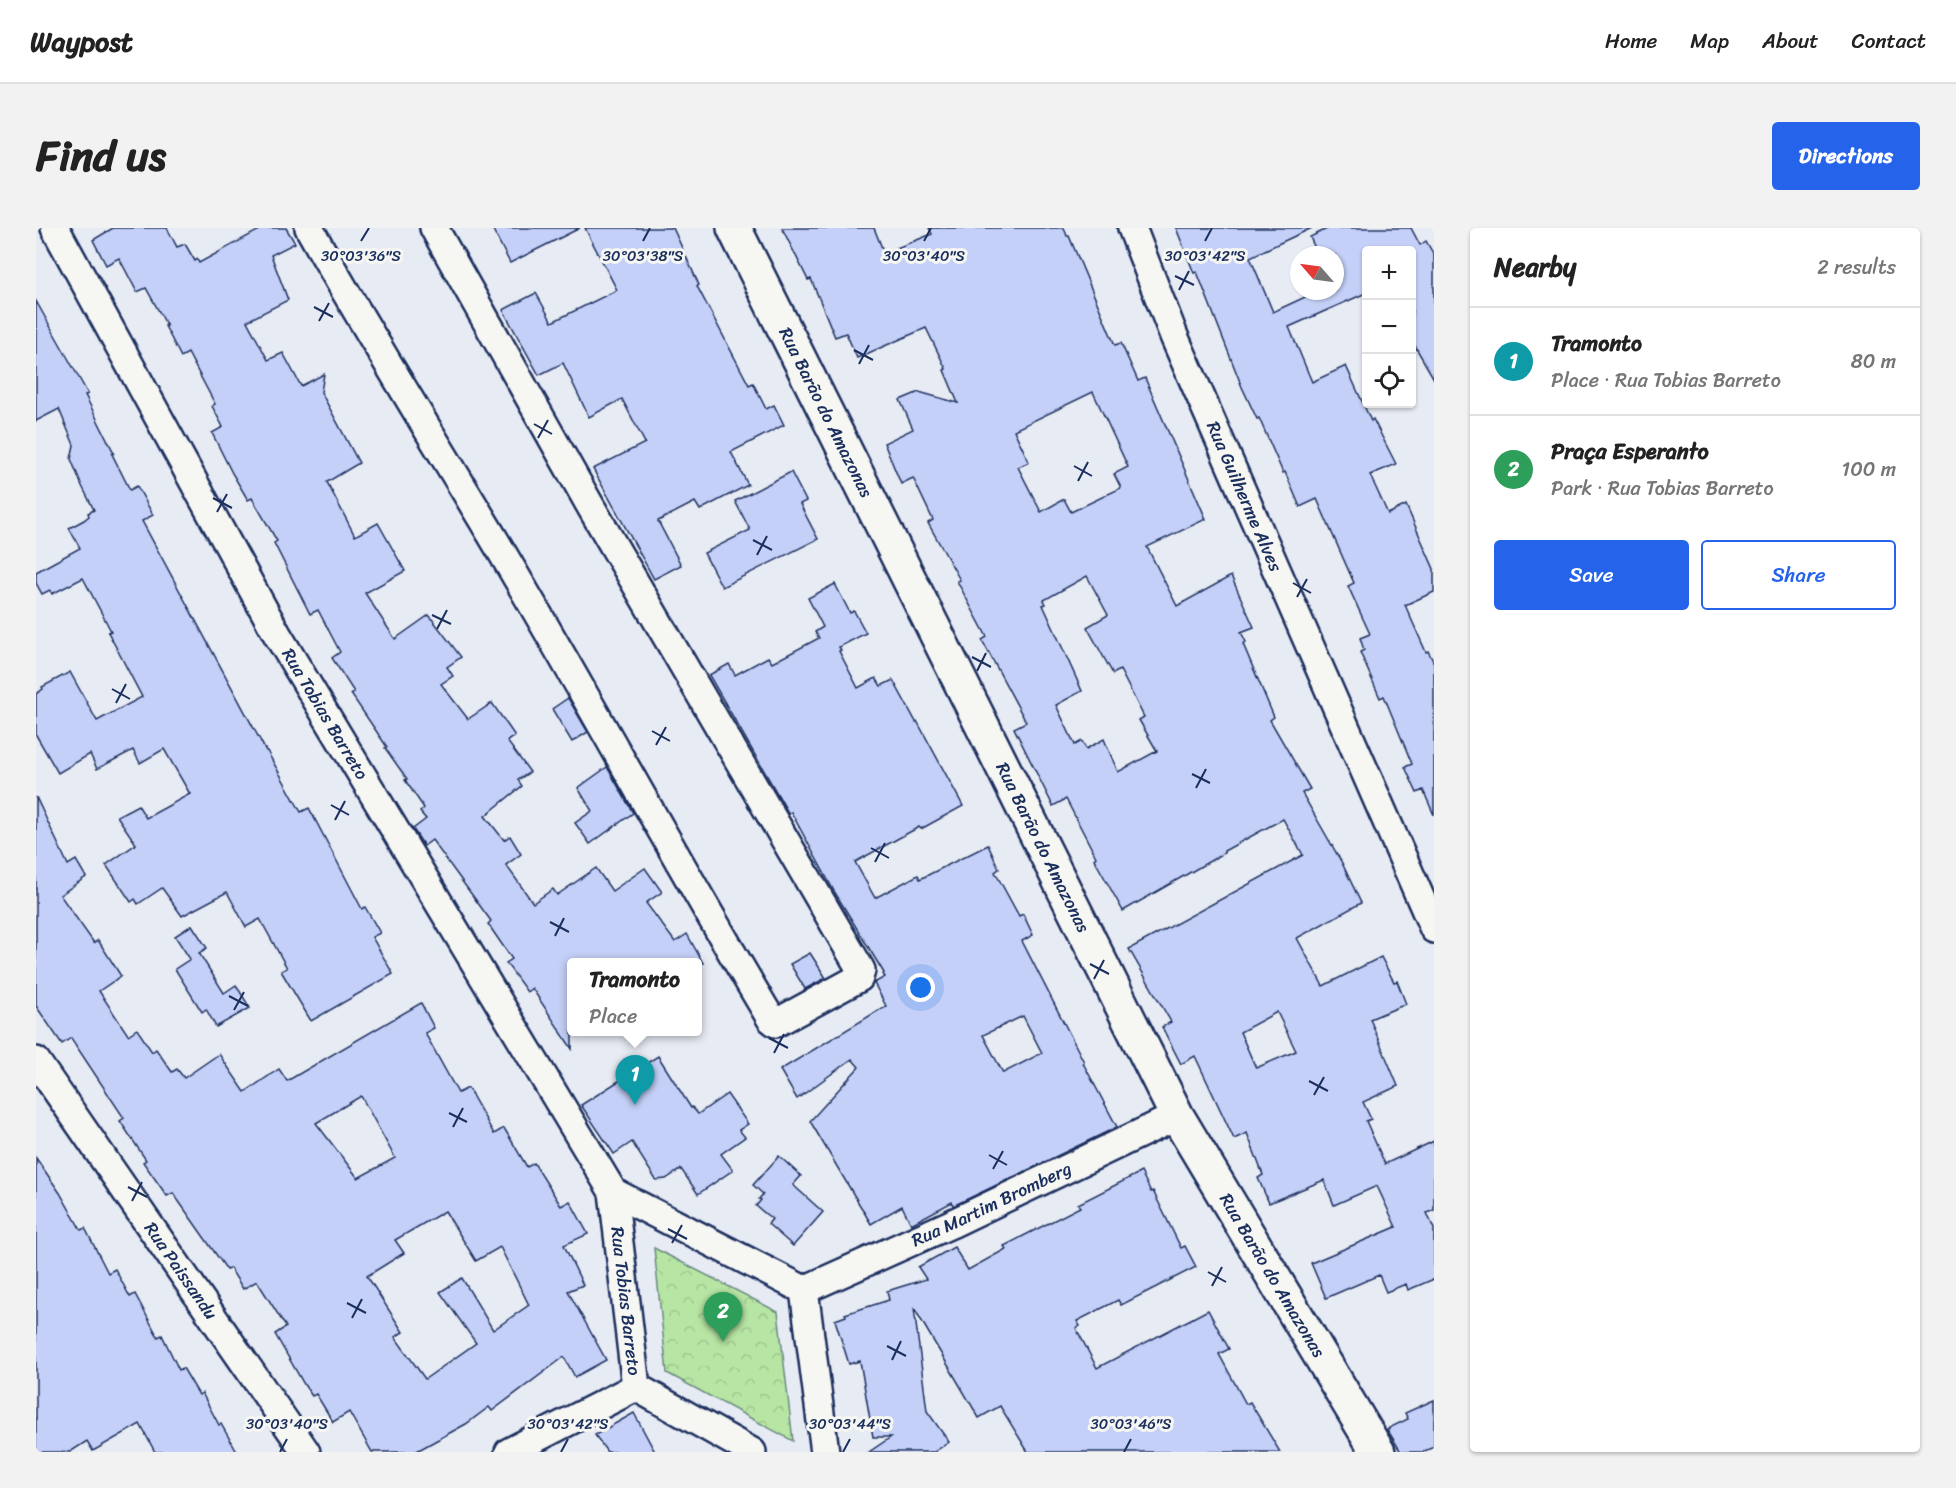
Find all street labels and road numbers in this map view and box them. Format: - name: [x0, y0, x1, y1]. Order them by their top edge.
- street label: Rua Barão do Amazonas: [770, 321, 882, 504]
- street label: Rua Guilherme Alves: [1197, 416, 1292, 577]
- street label: Rua Tobias Barreto: [273, 642, 377, 786]
- street label: Rua Barão do Amazonas: [987, 756, 1099, 939]
- street label: Rua Martim Bromberg: [906, 1153, 1077, 1256]
- street label: Rua Barão do Amazonas: [1211, 1187, 1334, 1364]
- street label: Rua Paissandu: [135, 1215, 226, 1327]
- street label: Rua Tobias Barreto: [601, 1225, 651, 1377]

